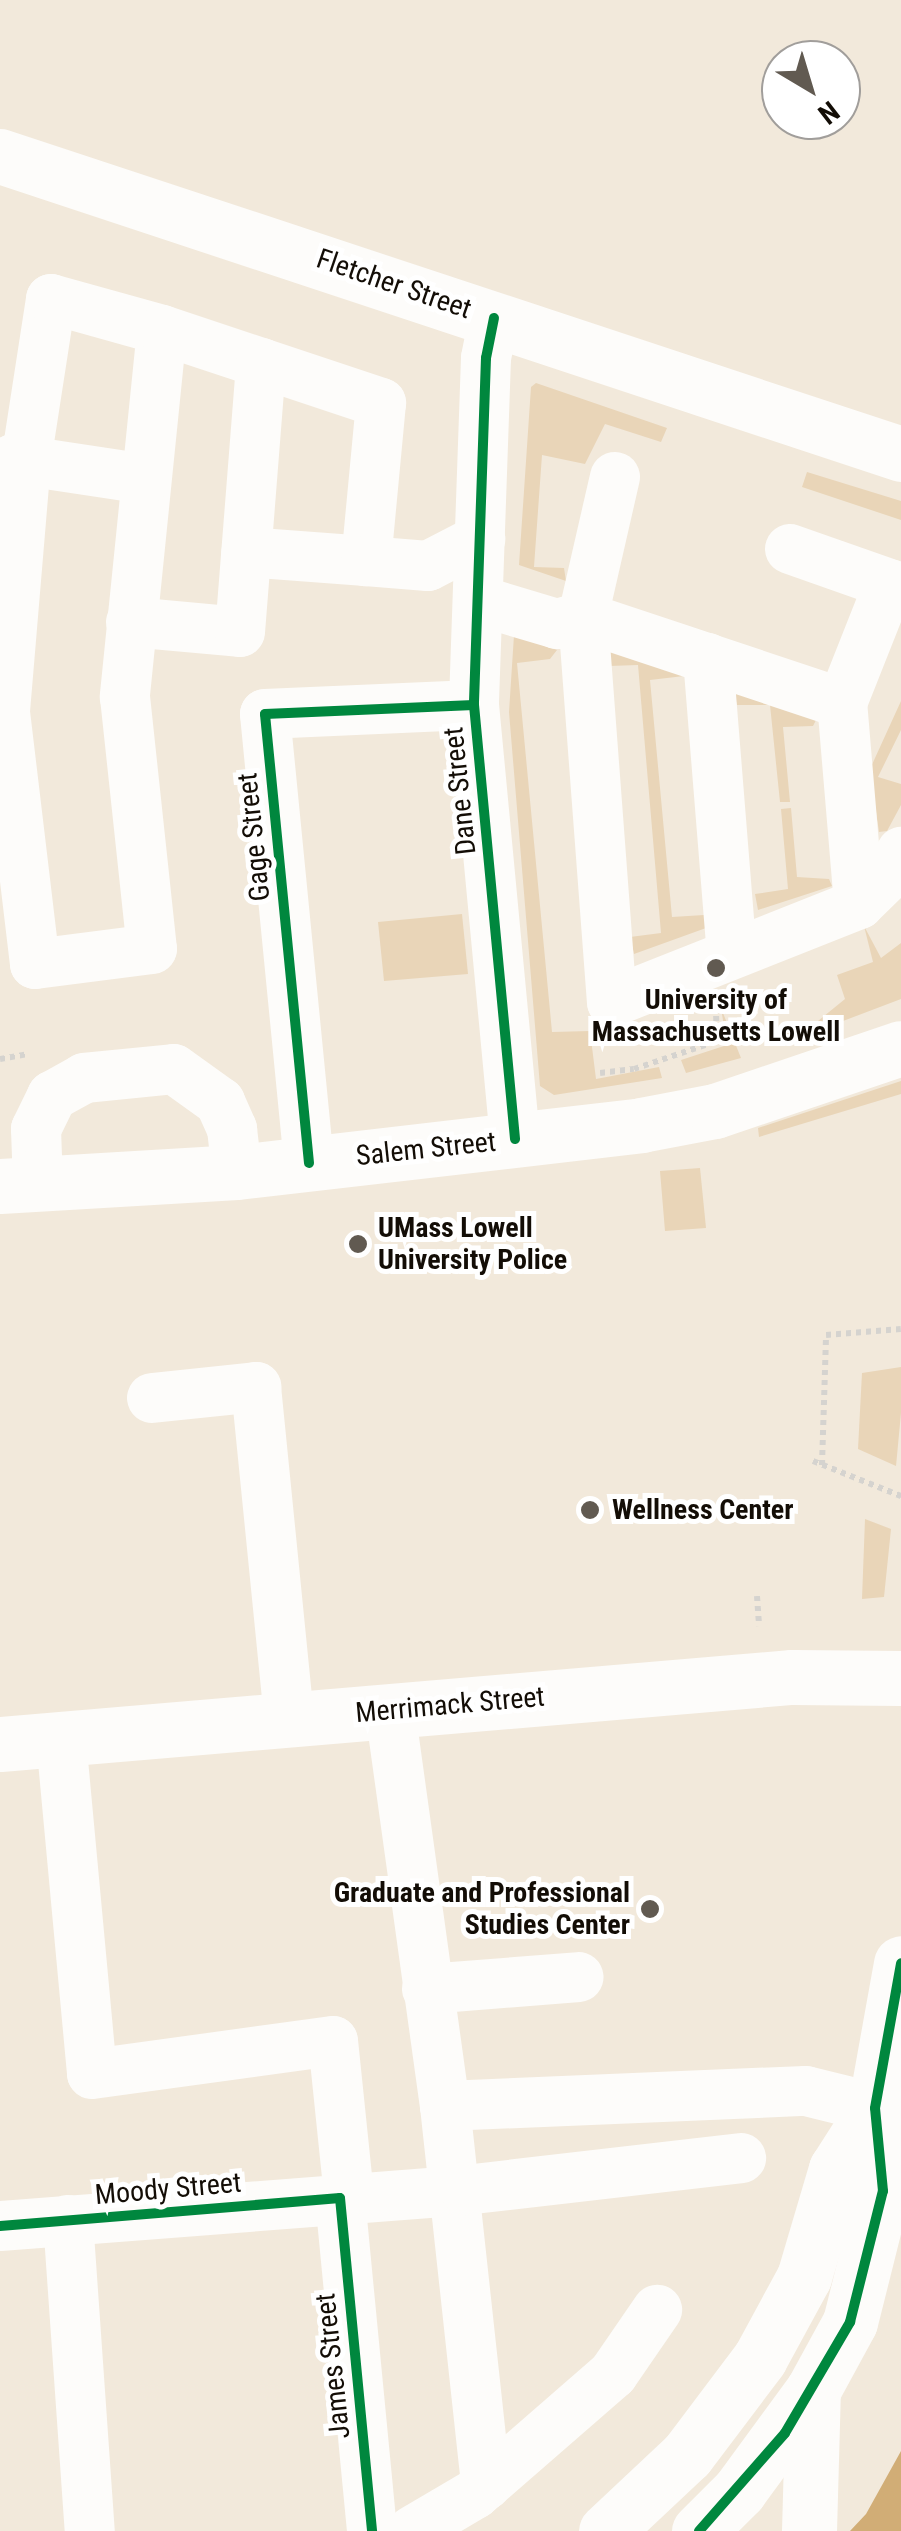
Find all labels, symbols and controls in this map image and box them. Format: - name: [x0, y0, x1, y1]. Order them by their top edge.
- north arrow: [761, 40, 861, 140]
- text: N: [812, 94, 845, 131]
- street label: Fletcher Street: [312, 242, 476, 326]
- street label: Dane Street: [437, 726, 483, 856]
- street label: Gage Street: [231, 771, 277, 903]
- marker: University of Massachusetts Lowell: [705, 957, 727, 979]
- place label: University of Massachusetts Lowell: [592, 983, 840, 1049]
- street label: Salem Street: [354, 1125, 498, 1173]
- place label: UMass Lowell University Police: [378, 1211, 567, 1277]
- marker: UMass Lowell University Police: [347, 1233, 369, 1255]
- place label: Wellness Center: [612, 1493, 794, 1527]
- marker: Wellness Center: [577, 1497, 603, 1523]
- street label: Merrimack Street: [354, 1680, 546, 1730]
- place label: Graduate and Professional Studies Center: [334, 1876, 630, 1942]
- marker: Graduate and Professional Studies Center: [639, 1898, 661, 1920]
- street label: Moody Street: [93, 2166, 243, 2212]
- street label: James Street: [309, 2292, 357, 2440]

